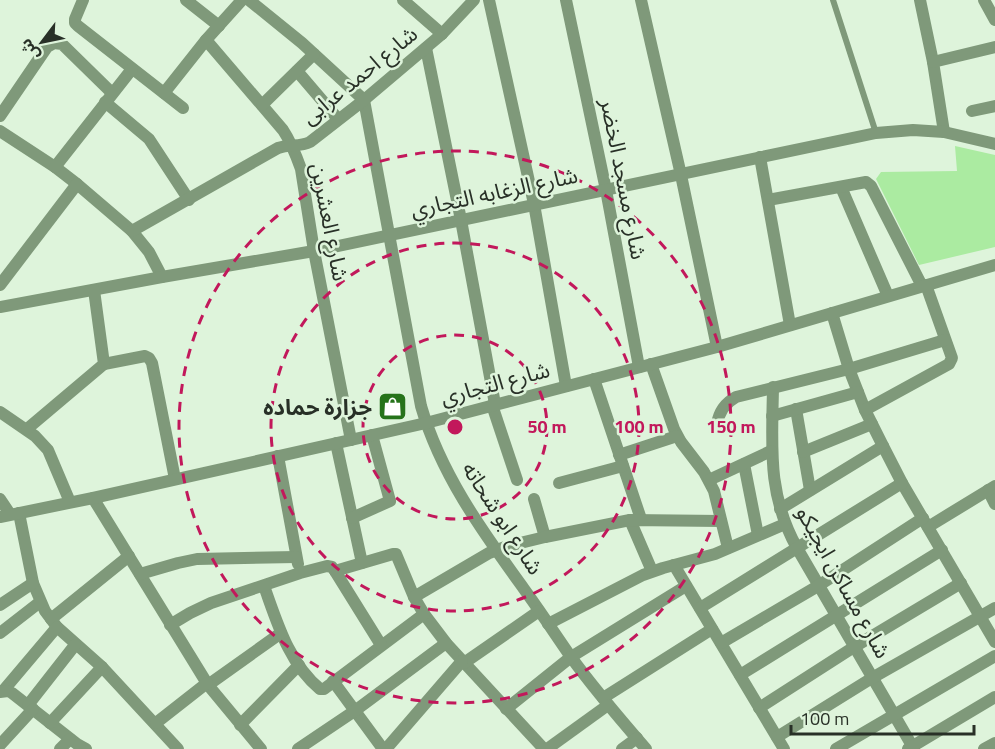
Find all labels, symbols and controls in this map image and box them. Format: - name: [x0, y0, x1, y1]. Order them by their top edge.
- north arrow: [12, 12, 72, 72]
- street label: شارع احمد عرابى: [293, 17, 425, 133]
- text: ش: [13, 34, 45, 66]
- street label: شارع مسجد الخضر: [592, 95, 656, 262]
- street label: شارع الزغابه التجاري: [407, 158, 581, 226]
- street label: شارع العشرين: [302, 160, 358, 284]
- street label: شارع التجاري: [436, 352, 554, 414]
- place label: جزارة حماده: [263, 390, 372, 424]
- shop icon: جزارة حماده: [377, 391, 409, 423]
- text: 50 m: [527, 413, 567, 440]
- text: 100 m: [614, 413, 664, 440]
- text: 150 m: [706, 413, 756, 440]
- centre of rings: [445, 417, 465, 437]
- street label: شارع ابو شحاته: [454, 455, 552, 581]
- street label: شارع مساكن ايجيكو: [788, 499, 900, 665]
- scale bar: [791, 698, 974, 736]
- text: 100 m: [800, 705, 849, 732]

